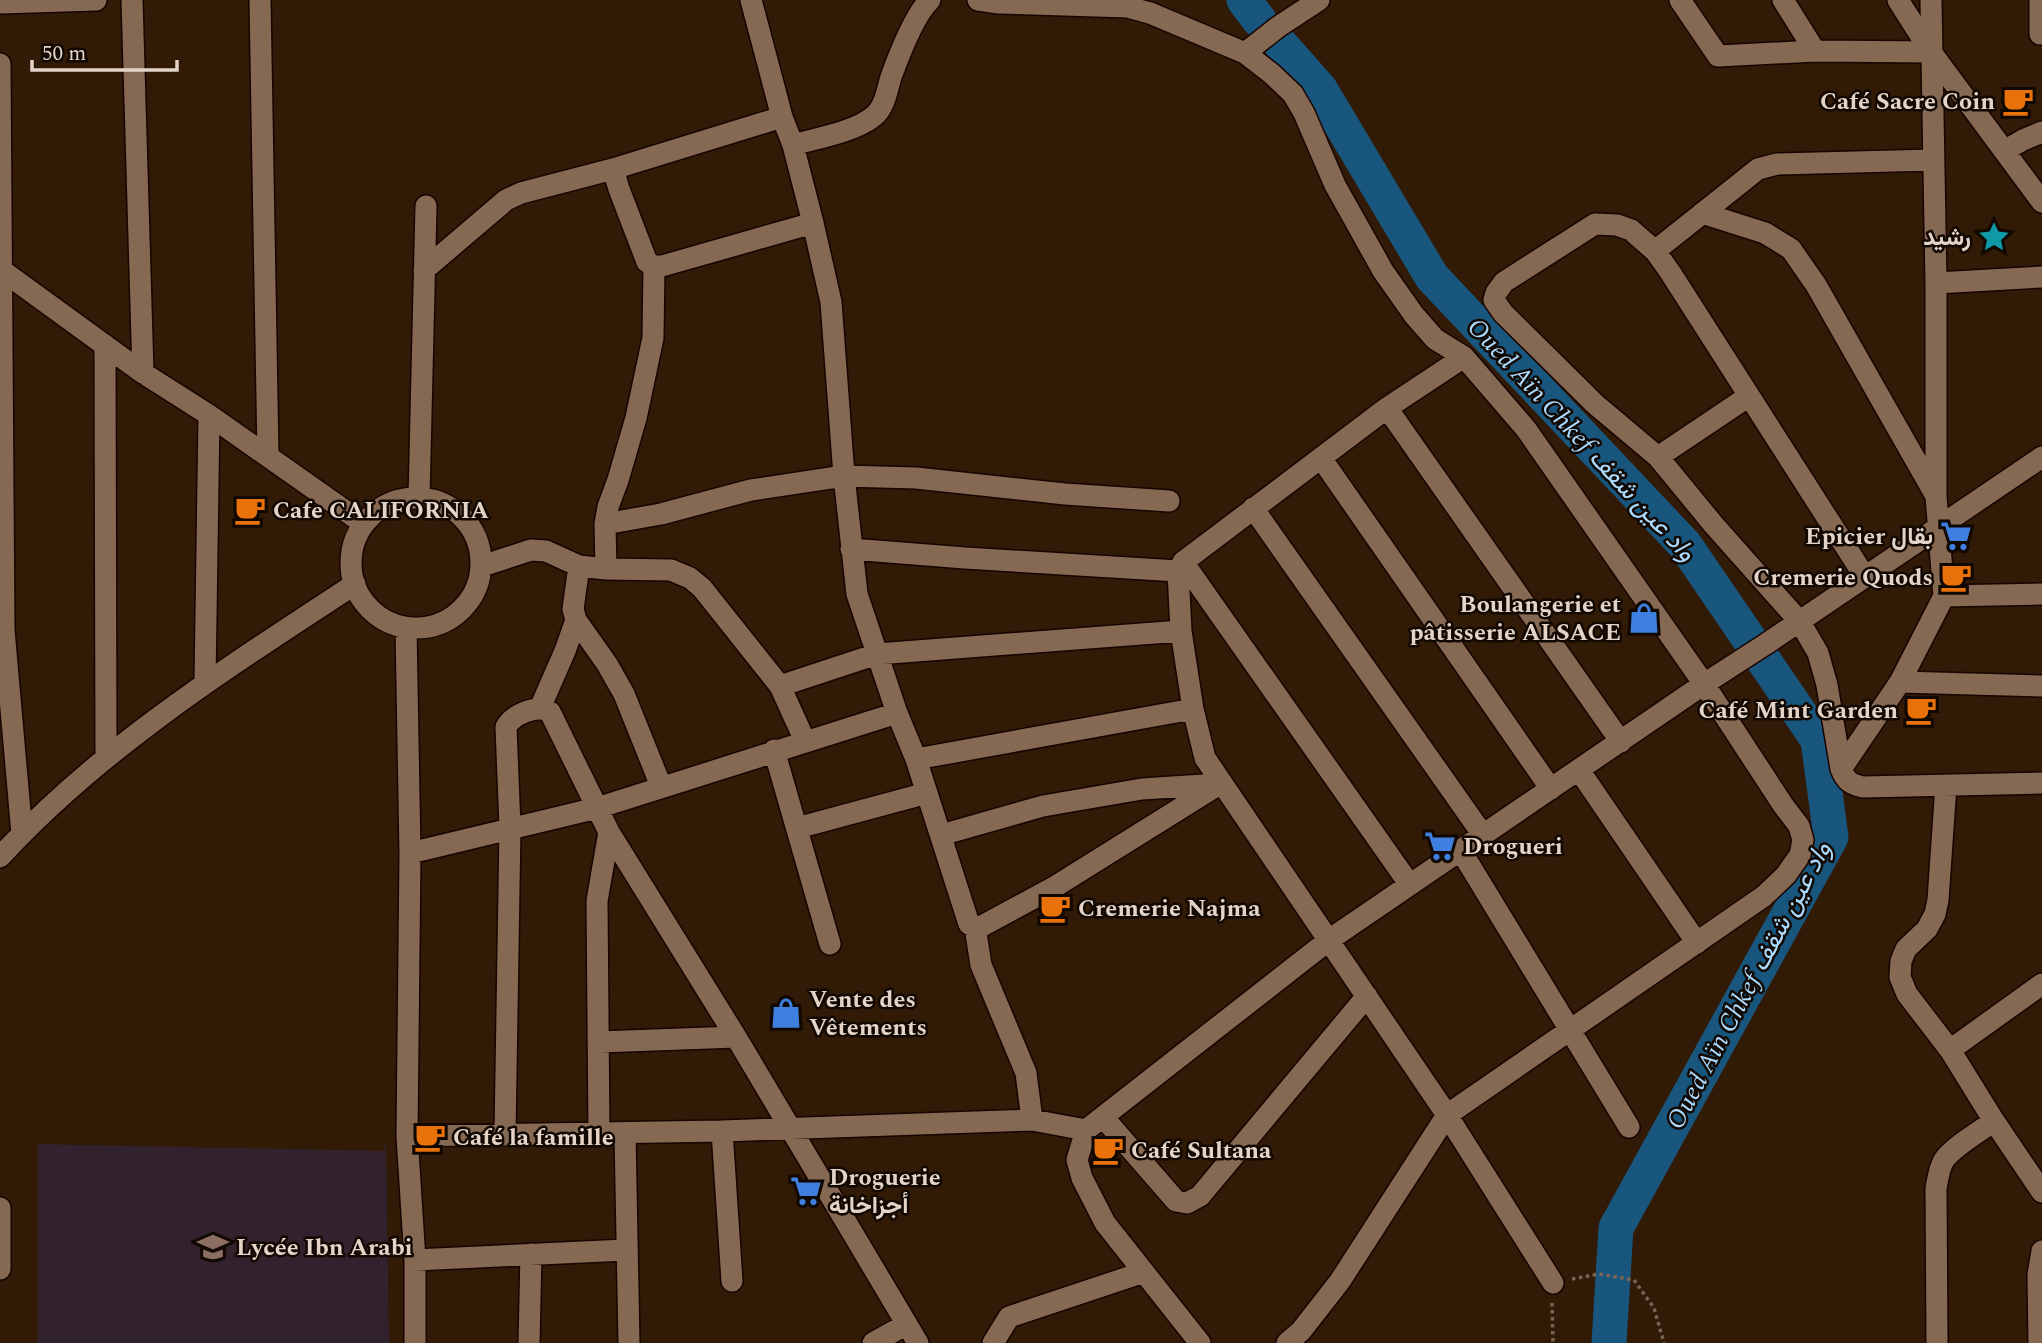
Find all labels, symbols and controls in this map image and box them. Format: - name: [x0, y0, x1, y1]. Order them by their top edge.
- scale bar: [32, 28, 177, 72]
- text: 50 m: [42, 38, 86, 70]
- place label: Café Sacre Coin: [1820, 84, 1995, 120]
- cafe icon: Café Sacre Coin: [2001, 84, 2035, 118]
- place label: رشيد: [1923, 220, 1971, 256]
- place icon: رشيد: [1977, 220, 2011, 254]
- water label: Oued Aïn Chkef واد عين شقف: [1457, 309, 1706, 571]
- cafe icon: Cafe CALIFORNIA: [233, 493, 267, 527]
- place label: Cafe CALIFORNIA: [273, 493, 490, 529]
- place label: Epicier بقال: [1805, 519, 1933, 555]
- supermarket icon: Epicier بقال: [1939, 519, 1973, 553]
- place label: Cremerie Quods: [1753, 560, 1933, 596]
- cafe icon: Cremerie Quods: [1939, 560, 1973, 594]
- place label: Boulangerie et pâtisserie ALSACE: [1409, 587, 1621, 651]
- shop icon: Boulangerie et pâtisserie ALSACE: [1627, 601, 1661, 635]
- place label: Café Mint Garden: [1698, 693, 1898, 729]
- cafe icon: Café Mint Garden: [1904, 693, 1938, 727]
- supermarket icon: Drogueri: [1423, 829, 1457, 863]
- place label: Drogueri: [1463, 829, 1563, 865]
- water label: Oued Aïn Chkef واد عين شقف: [1656, 834, 1842, 1137]
- cafe icon: Cremerie Najma: [1038, 891, 1072, 925]
- place label: Cremerie Najma: [1078, 891, 1261, 927]
- place label: Vente des Vêtements: [809, 982, 927, 1046]
- shop icon: Vente des Vêtements: [769, 996, 803, 1030]
- cafe icon: Café la famille: [413, 1120, 447, 1154]
- place label: Café la famille: [453, 1120, 614, 1156]
- cafe icon: Café Sultana: [1091, 1133, 1125, 1167]
- place label: Café Sultana: [1131, 1133, 1272, 1169]
- place label: Droguerie أجزاخانة: [829, 1160, 941, 1224]
- supermarket icon: Droguerie أجزاخانة: [789, 1174, 823, 1208]
- school or university icon: Lycée Ibn Arabi: [196, 1230, 230, 1264]
- place label: Lycée Ibn Arabi: [236, 1230, 413, 1266]

